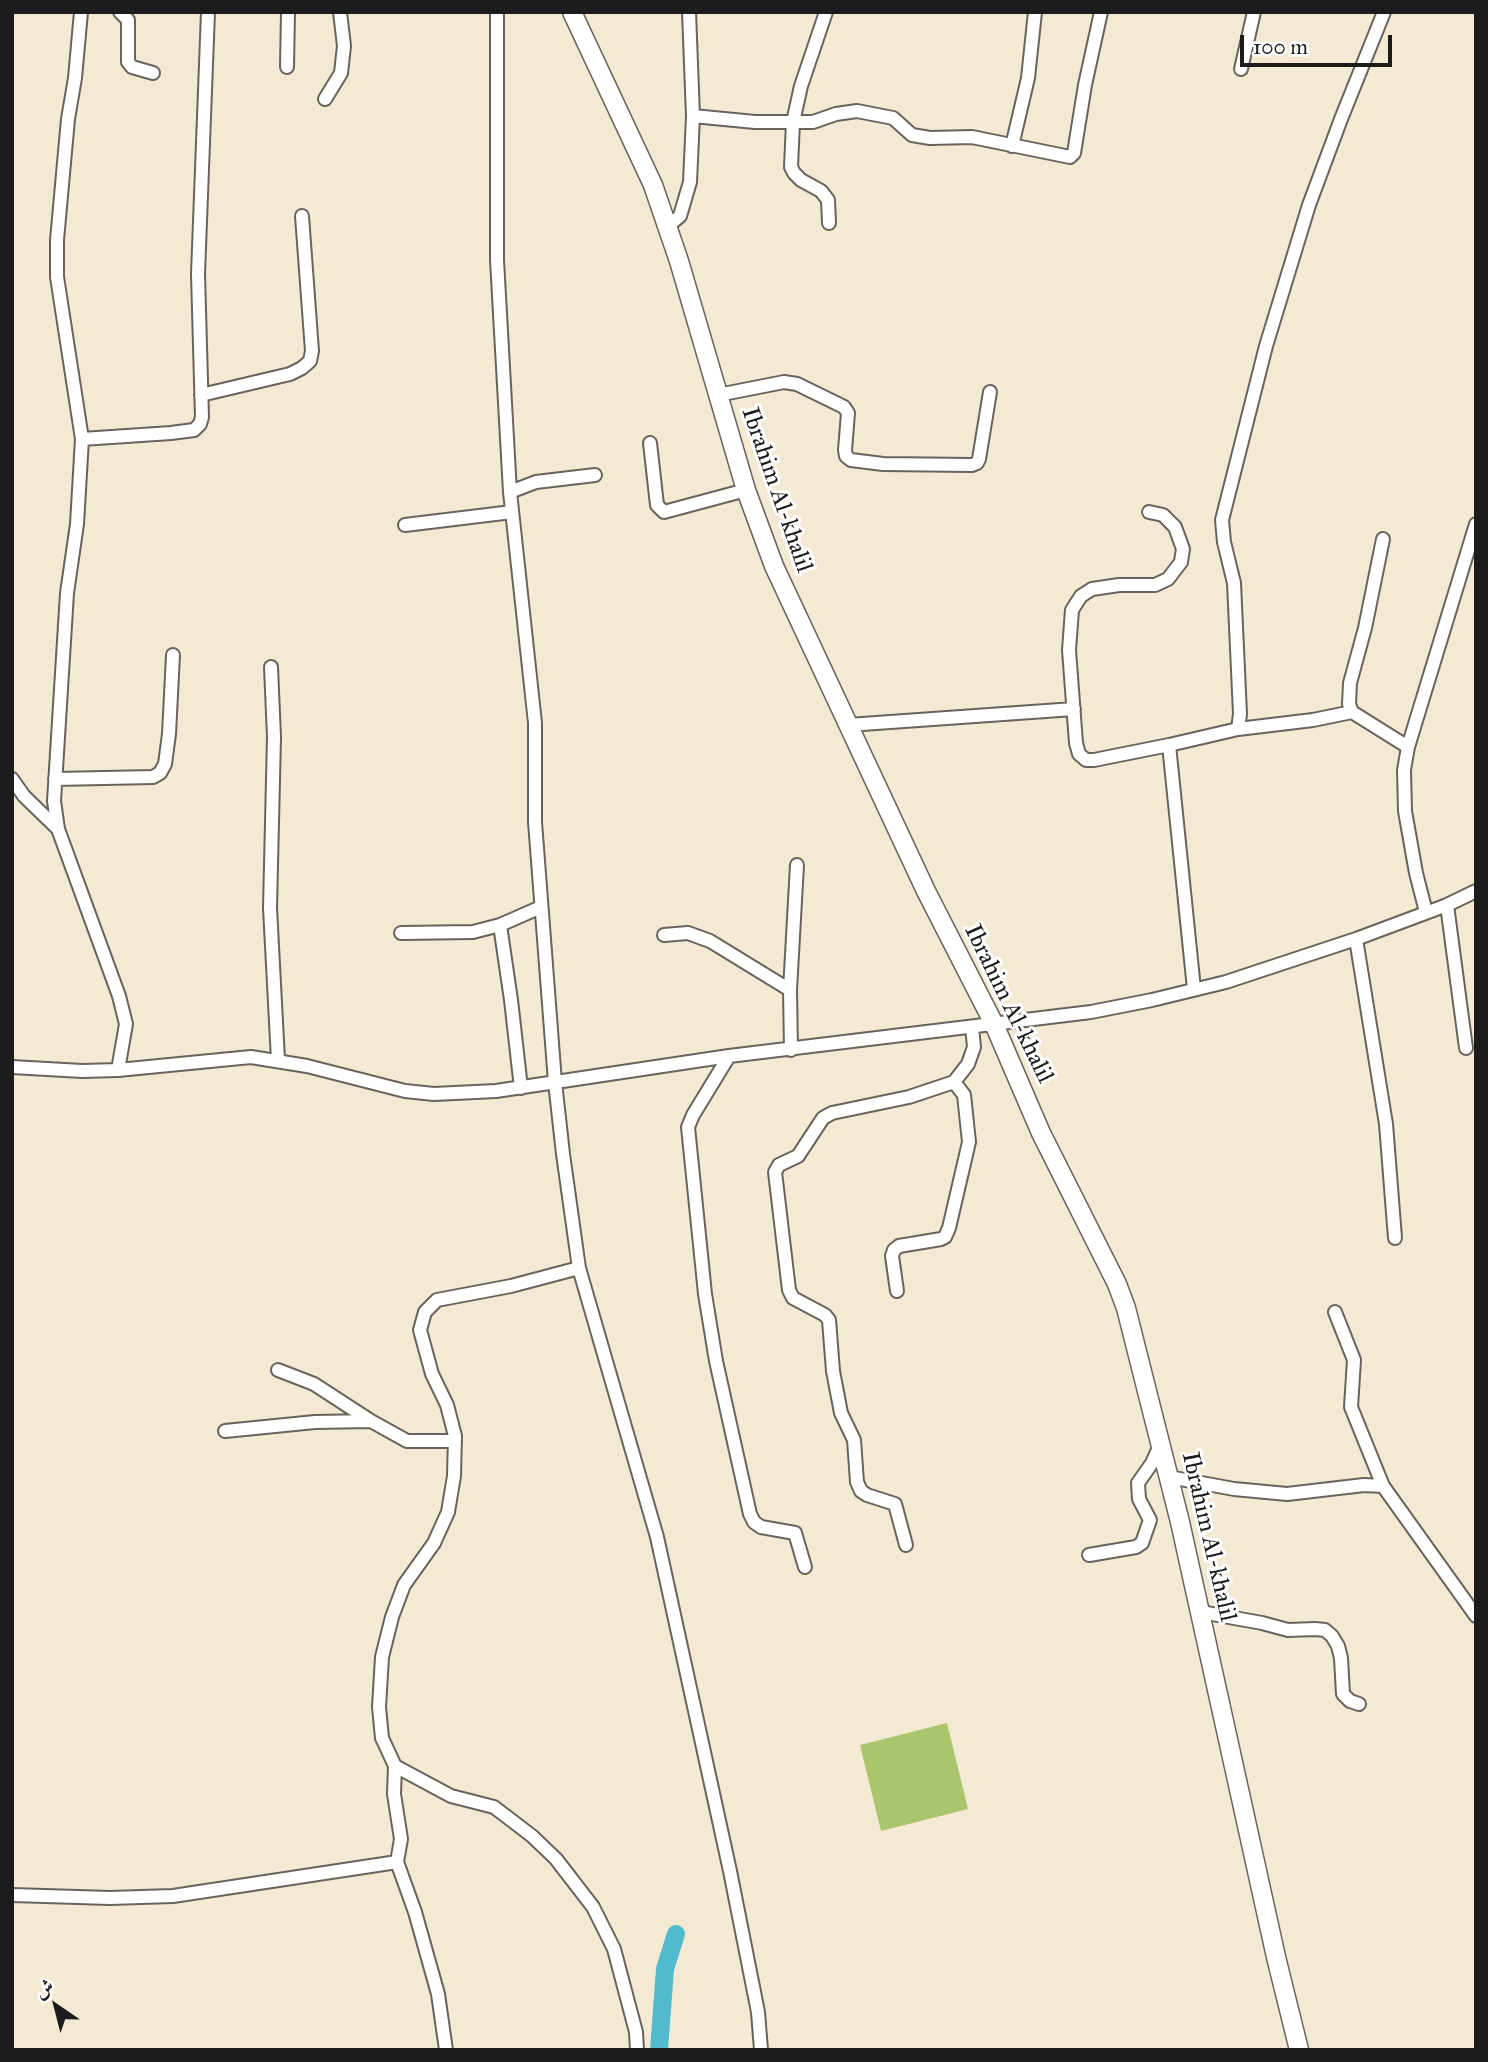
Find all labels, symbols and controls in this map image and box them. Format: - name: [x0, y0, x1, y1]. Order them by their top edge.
- scale bar: [1243, 21, 1395, 65]
- text: 100 m: [1253, 34, 1308, 60]
- street label: Ibrahim Al-khalil: [734, 404, 818, 576]
- street label: Ibrahim Al-khalil: [957, 920, 1059, 1088]
- street label: Ibrahim Al-khalil: [1175, 1449, 1241, 1625]
- north arrow: [21, 1971, 91, 2041]
- text: ش: [29, 1974, 58, 2003]

